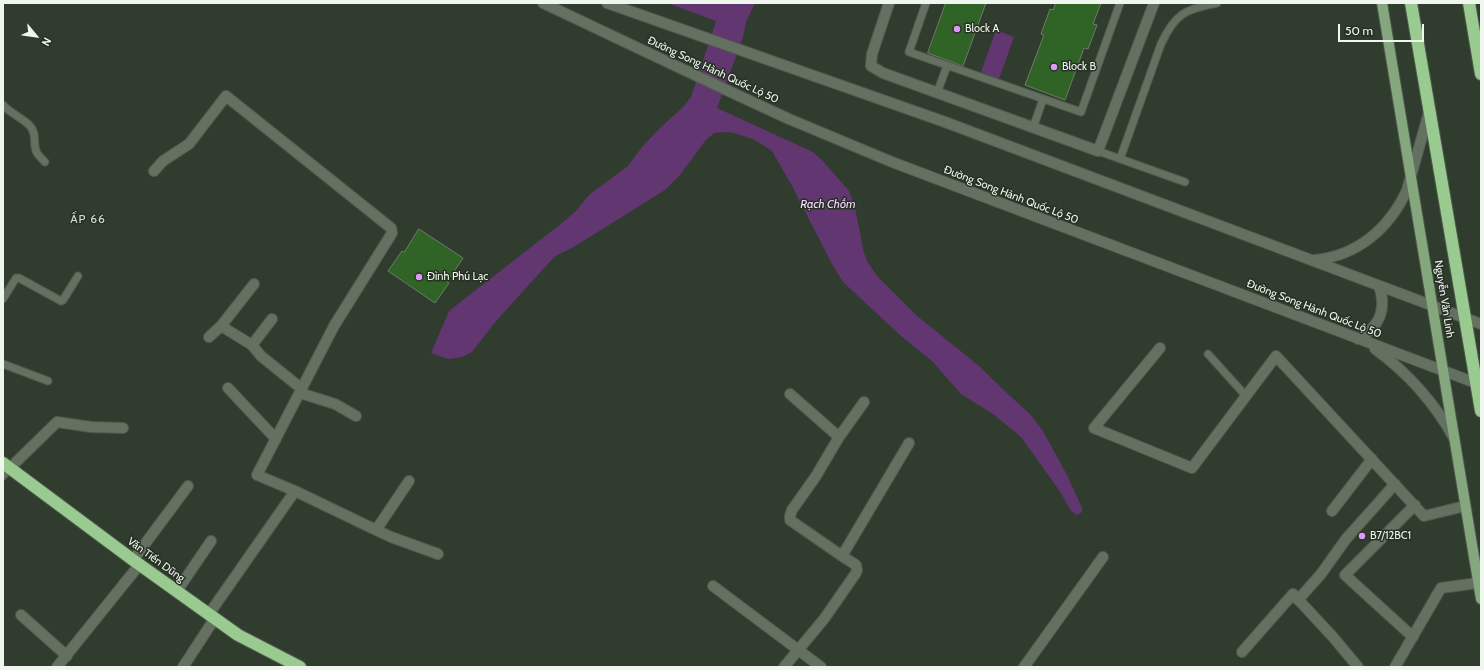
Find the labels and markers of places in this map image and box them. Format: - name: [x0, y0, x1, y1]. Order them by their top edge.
- place label: Block A: [965, 22, 999, 36]
- marker: Block A: [952, 24, 962, 34]
- place label: Block B: [1062, 60, 1096, 74]
- marker: Block B: [1049, 62, 1059, 72]
- place label: Đình Phú Lạc: [427, 270, 488, 284]
- marker: Đình Phú Lạc: [414, 272, 424, 282]
- place label: B7/12BC1: [1370, 529, 1411, 543]
- marker: B7/12BC1: [1357, 531, 1367, 541]

